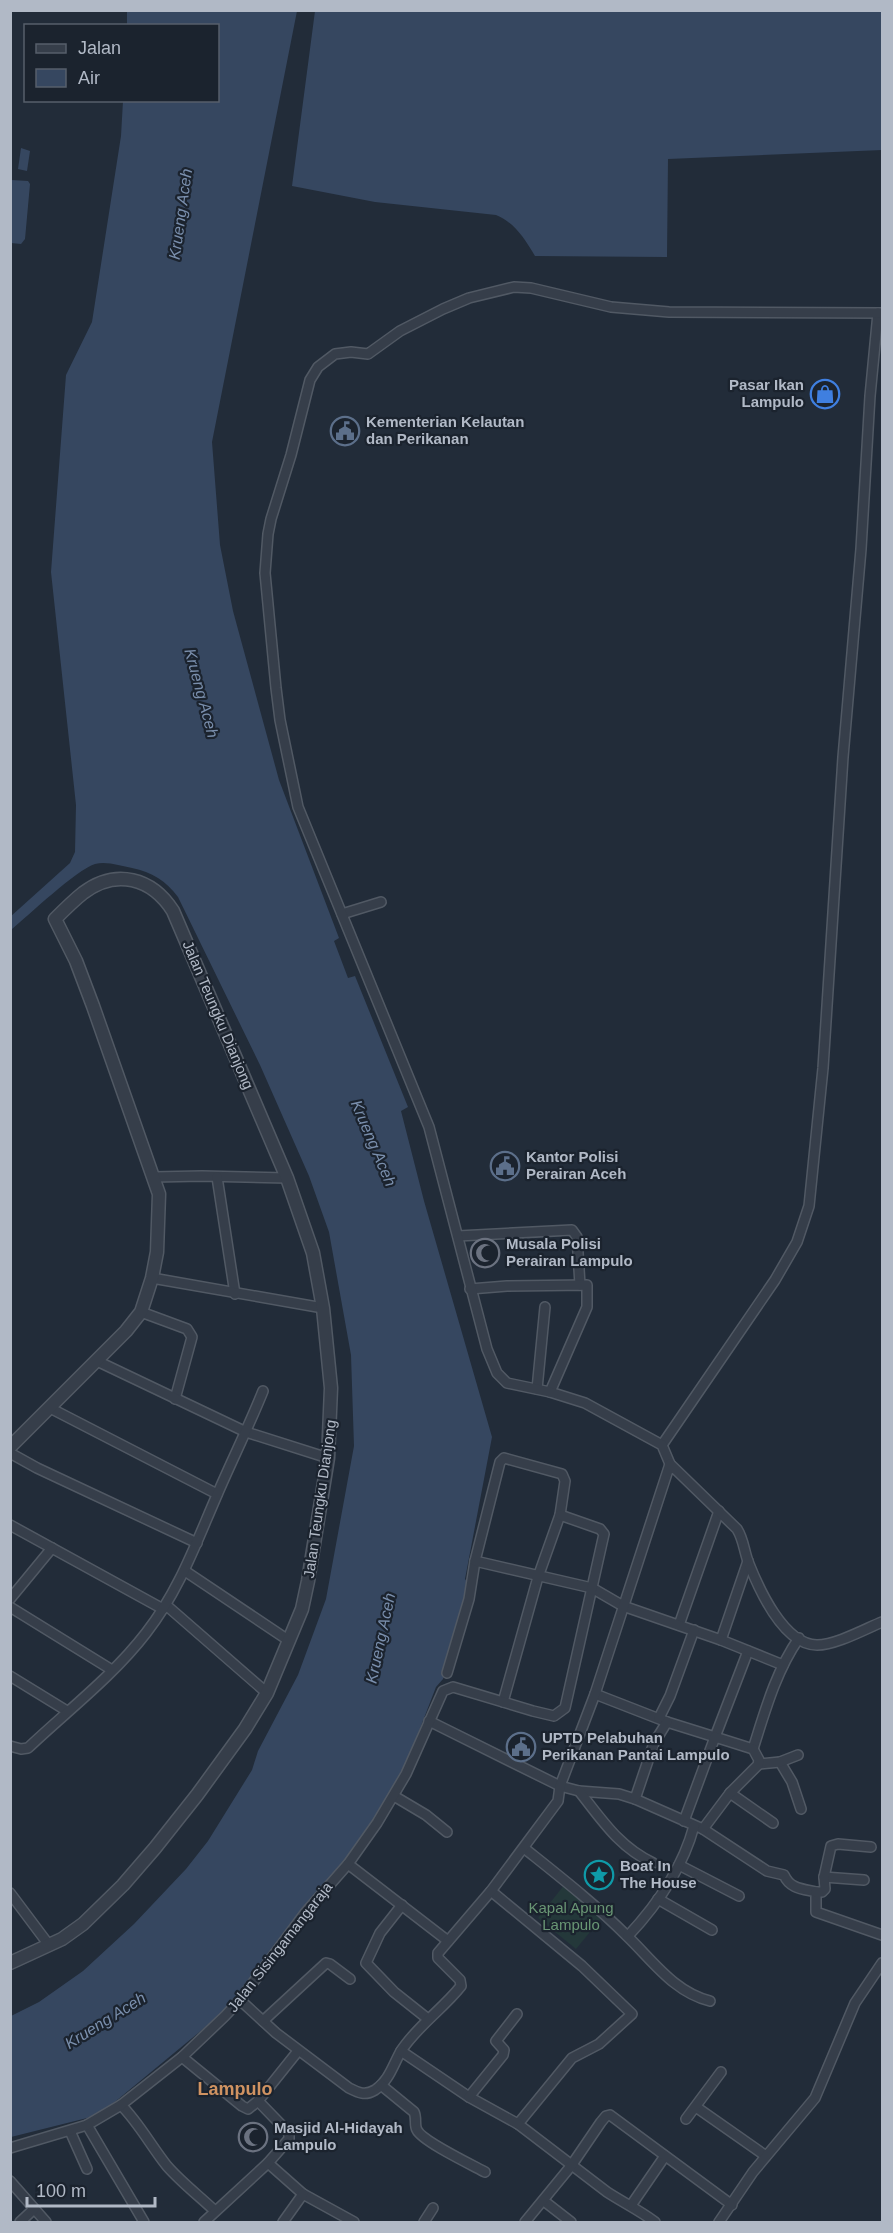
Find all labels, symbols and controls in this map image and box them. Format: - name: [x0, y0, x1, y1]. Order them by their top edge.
- legend: [24, 24, 219, 102]
- text: Jalan: [78, 38, 121, 58]
- text: Air: [78, 68, 100, 88]
- water label: Krueng Aceh: [166, 167, 195, 261]
- place label: Pasar Ikan Lampulo: [729, 376, 804, 410]
- shop icon: Pasar Ikan Lampulo: [809, 378, 841, 410]
- place label: Kementerian Kelautan dan Perikanan: [366, 413, 524, 447]
- public building icon: Kementerian Kelautan dan Perikanan: [329, 415, 361, 447]
- water label: Krueng Aceh: [181, 647, 222, 740]
- street label: Jalan Teungku Dianjong: [179, 938, 258, 1092]
- water label: Krueng Aceh: [348, 1098, 399, 1189]
- place label: Kantor Polisi Perairan Aceh: [526, 1148, 626, 1182]
- public building icon: Kantor Polisi Perairan Aceh: [489, 1150, 521, 1182]
- place label: Musala Polisi Perairan Lampulo: [506, 1235, 633, 1269]
- mosque icon: Musala Polisi Perairan Lampulo: [469, 1237, 501, 1269]
- street label: Jalan Teungku Dianjong: [300, 1419, 339, 1579]
- water label: Krueng Aceh: [363, 1591, 398, 1685]
- place label: UPTD Pelabuhan Perikanan Pantai Lampulo: [542, 1729, 730, 1763]
- public building icon: UPTD Pelabuhan Perikanan Pantai Lampulo: [505, 1731, 537, 1763]
- place label: Boat In The House: [620, 1857, 697, 1891]
- place icon: Boat In The House: [583, 1859, 615, 1891]
- street label: Jalan Sisingamangaraja: [224, 1878, 336, 2015]
- park label: Kapal Apung Lampulo: [528, 1899, 614, 1933]
- water label: Krueng Aceh: [62, 1989, 149, 2052]
- district label: Lampulo: [198, 2079, 273, 2099]
- place label: Masjid Al-Hidayah Lampulo: [274, 2119, 403, 2153]
- mosque icon: Masjid Al-Hidayah Lampulo: [237, 2121, 269, 2153]
- scale bar: [27, 2170, 154, 2208]
- text: 100 m: [36, 2181, 86, 2201]

